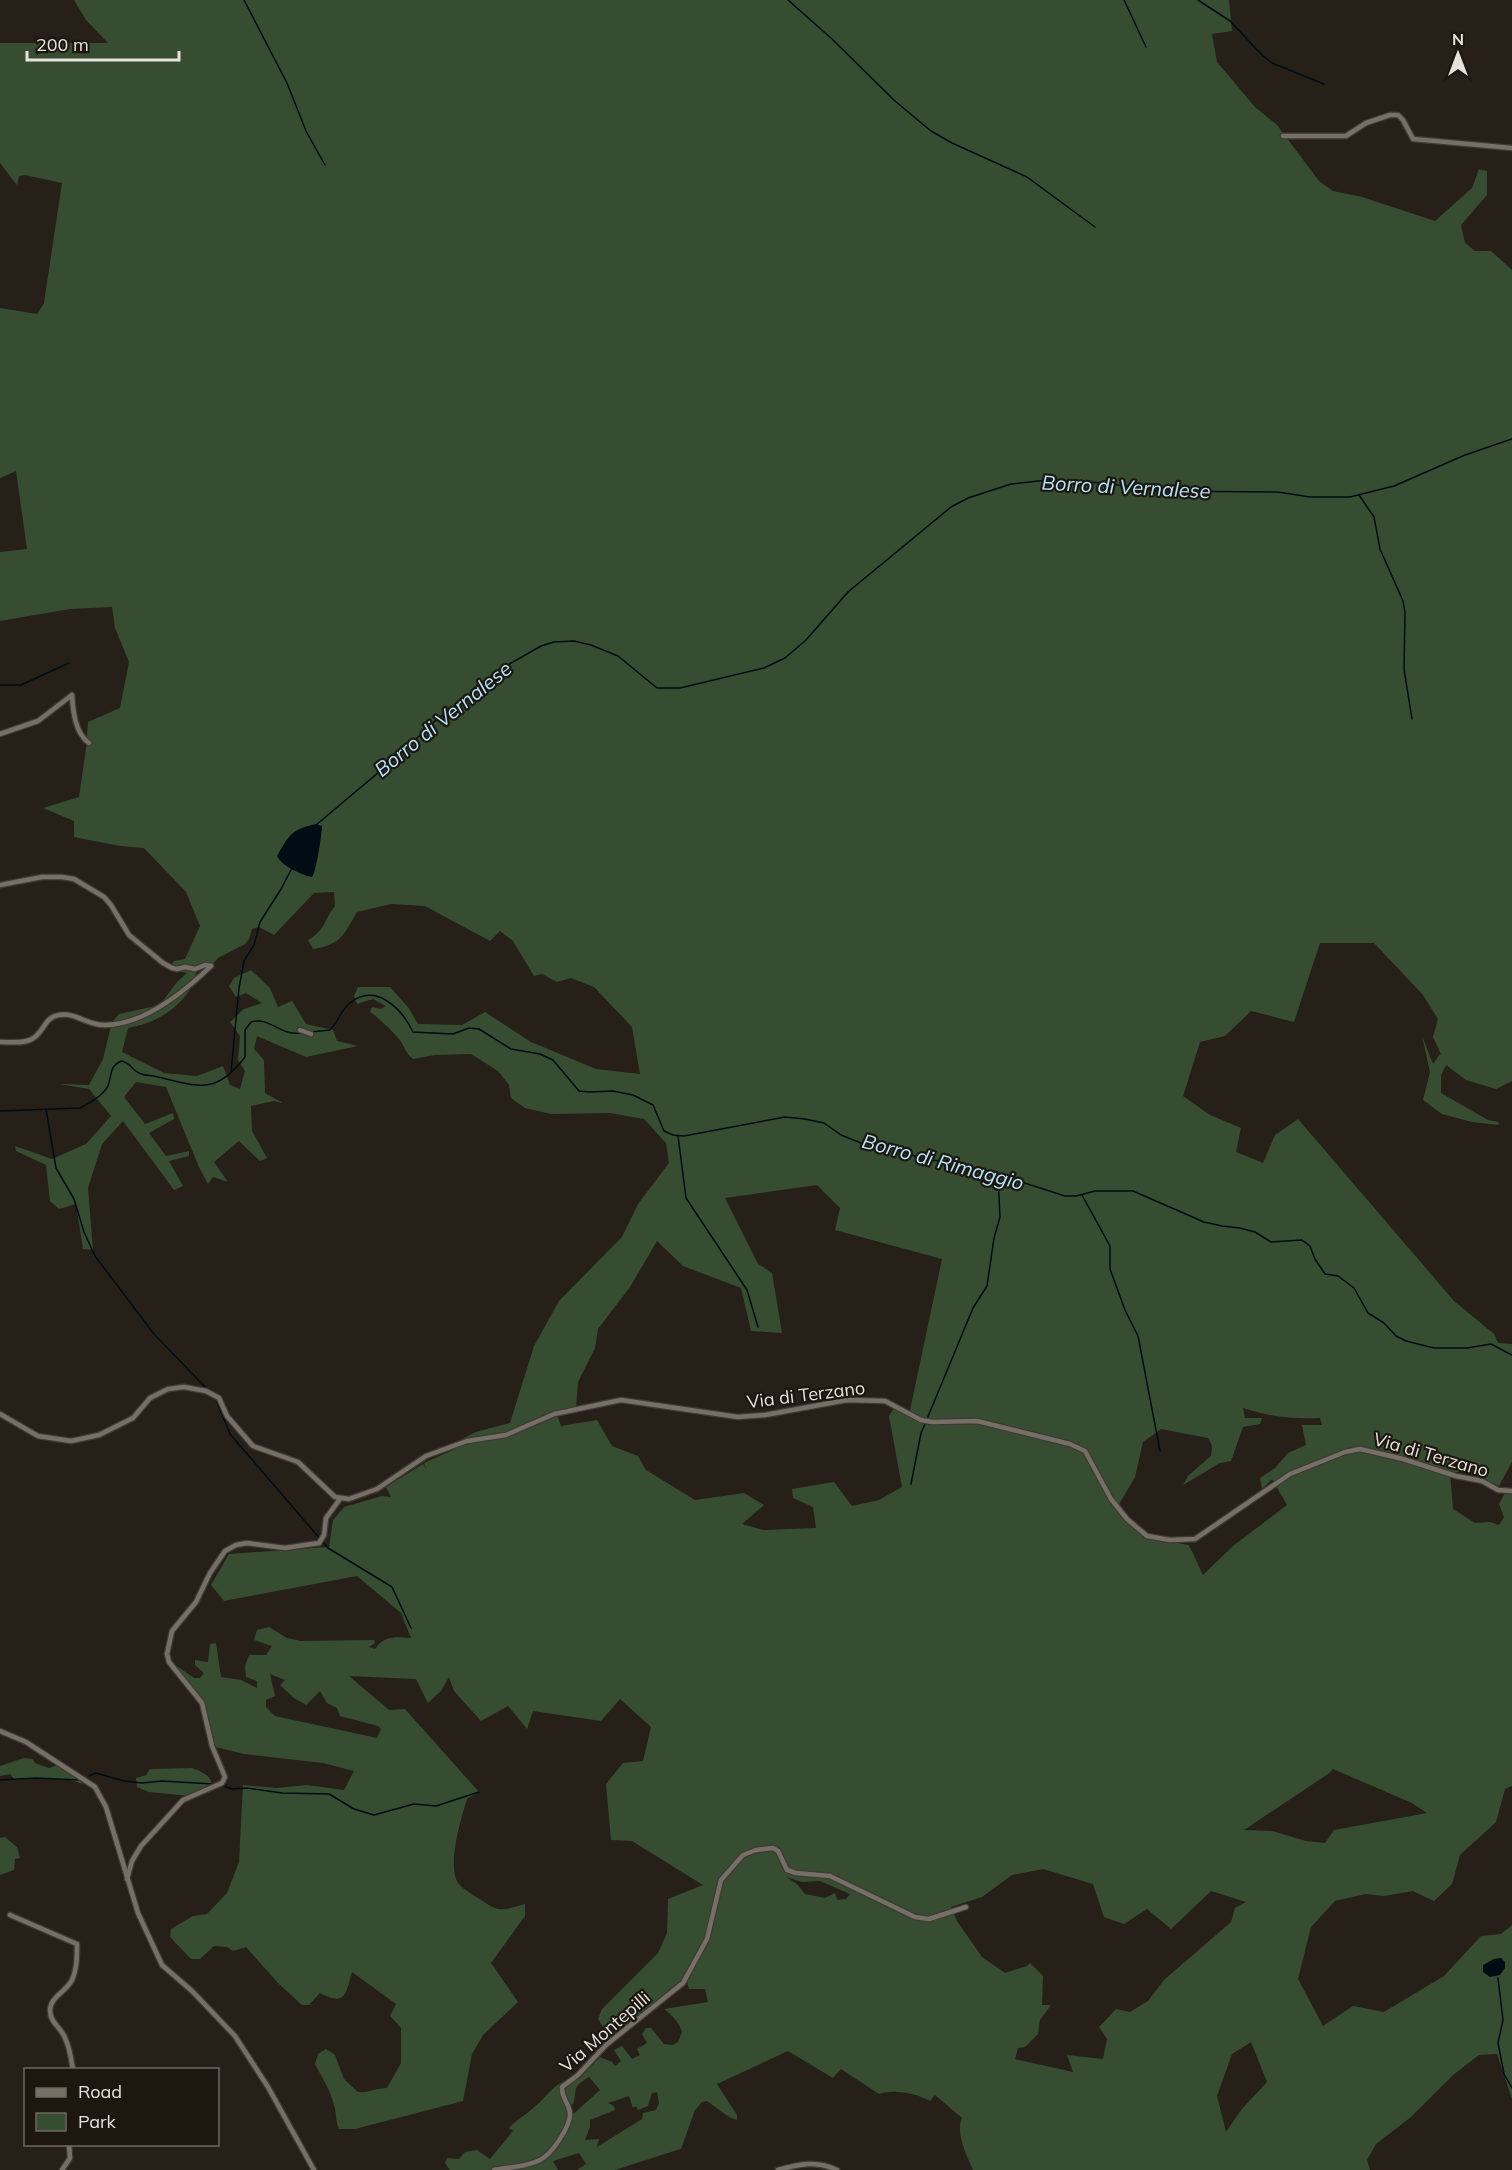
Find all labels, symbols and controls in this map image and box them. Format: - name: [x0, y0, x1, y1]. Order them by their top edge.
- scale bar: [27, 24, 178, 62]
- north arrow: [1428, 24, 1488, 84]
- text: N: [1452, 29, 1464, 49]
- text: 200 m: [36, 33, 89, 56]
- water label: Borro di Vernalese: [1041, 470, 1211, 503]
- water label: Borro di Vernalese: [369, 656, 516, 782]
- water label: Borro di Rimaggio: [859, 1128, 1027, 1195]
- street label: Via di Terzano: [746, 1376, 866, 1413]
- street label: Via di Terzano: [1371, 1427, 1491, 1482]
- street label: Via Montepilli: [555, 1986, 655, 2077]
- legend: [24, 2068, 219, 2146]
- text: Road: [78, 2080, 122, 2103]
- text: Park: [78, 2110, 117, 2133]

